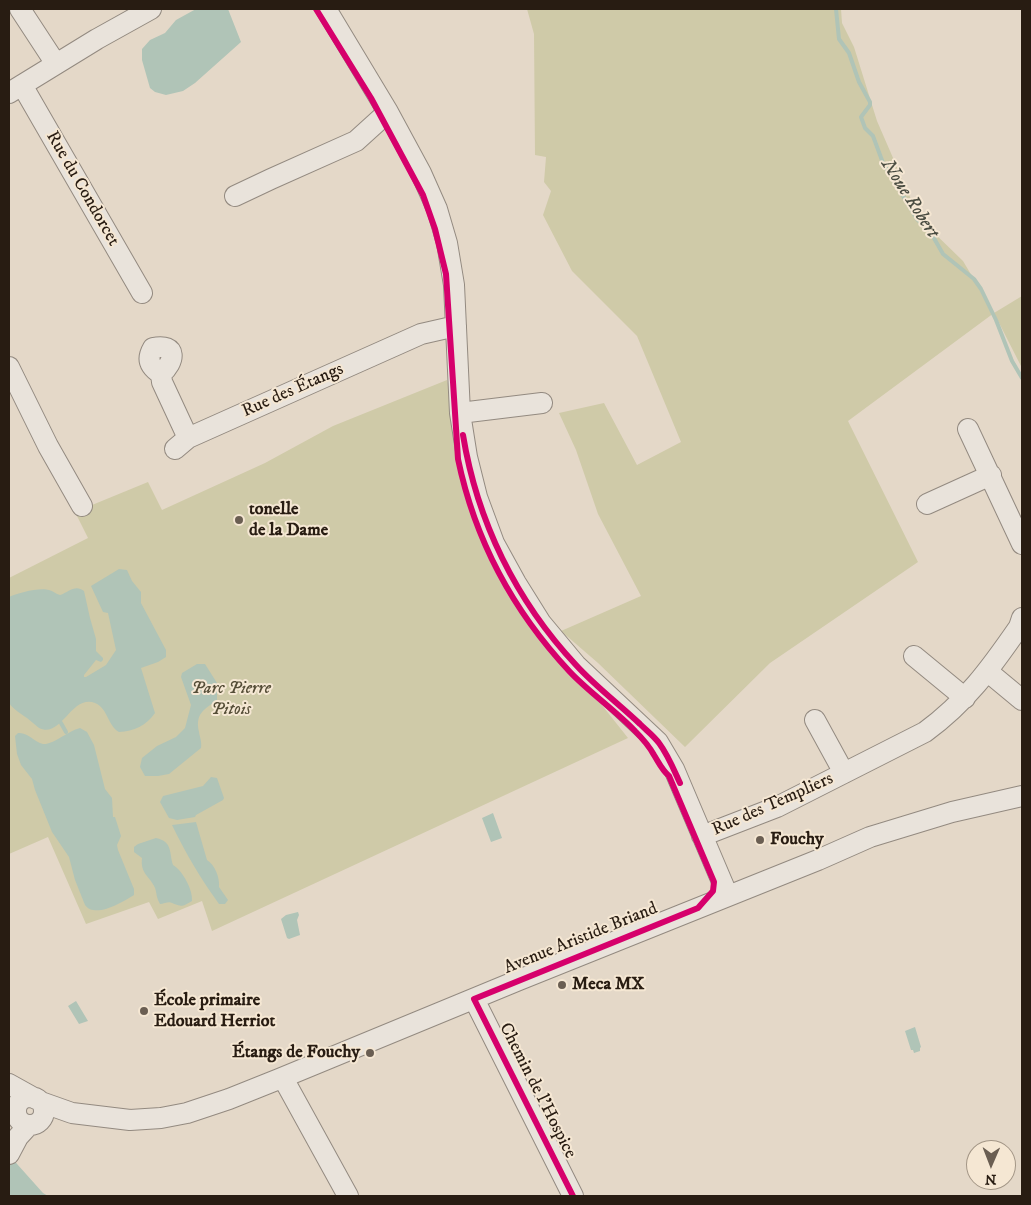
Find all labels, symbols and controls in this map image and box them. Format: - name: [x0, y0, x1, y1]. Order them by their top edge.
- street label: Rue du Condorcet: [40, 128, 124, 250]
- water label: Noue Robert: [875, 155, 943, 243]
- street label: Rue des Étangs: [239, 359, 347, 423]
- place label: tonelle de la Dame: [249, 499, 328, 542]
- marker: tonelle de la Dame: [233, 514, 245, 526]
- park label: Parc Pierre Pitois: [191, 678, 271, 721]
- street label: Rue des Templiers: [709, 769, 837, 841]
- place label: Fouchy: [770, 829, 823, 851]
- marker: Fouchy: [754, 834, 766, 846]
- street label: Avenue Aristide Briand: [501, 898, 661, 980]
- place label: Meca MX: [572, 974, 644, 996]
- marker: Meca MX: [556, 979, 568, 991]
- place label: École primaire Edouard Herriot: [154, 990, 275, 1032]
- marker: École primaire Edouard Herriot: [138, 1005, 150, 1017]
- street label: Chemin de l'Hospice: [494, 1020, 580, 1162]
- place label: Étangs de Fouchy: [232, 1042, 360, 1064]
- marker: Étangs de Fouchy: [364, 1047, 376, 1059]
- north arrow: [966, 1140, 1016, 1190]
- text: N: [985, 1170, 997, 1188]

